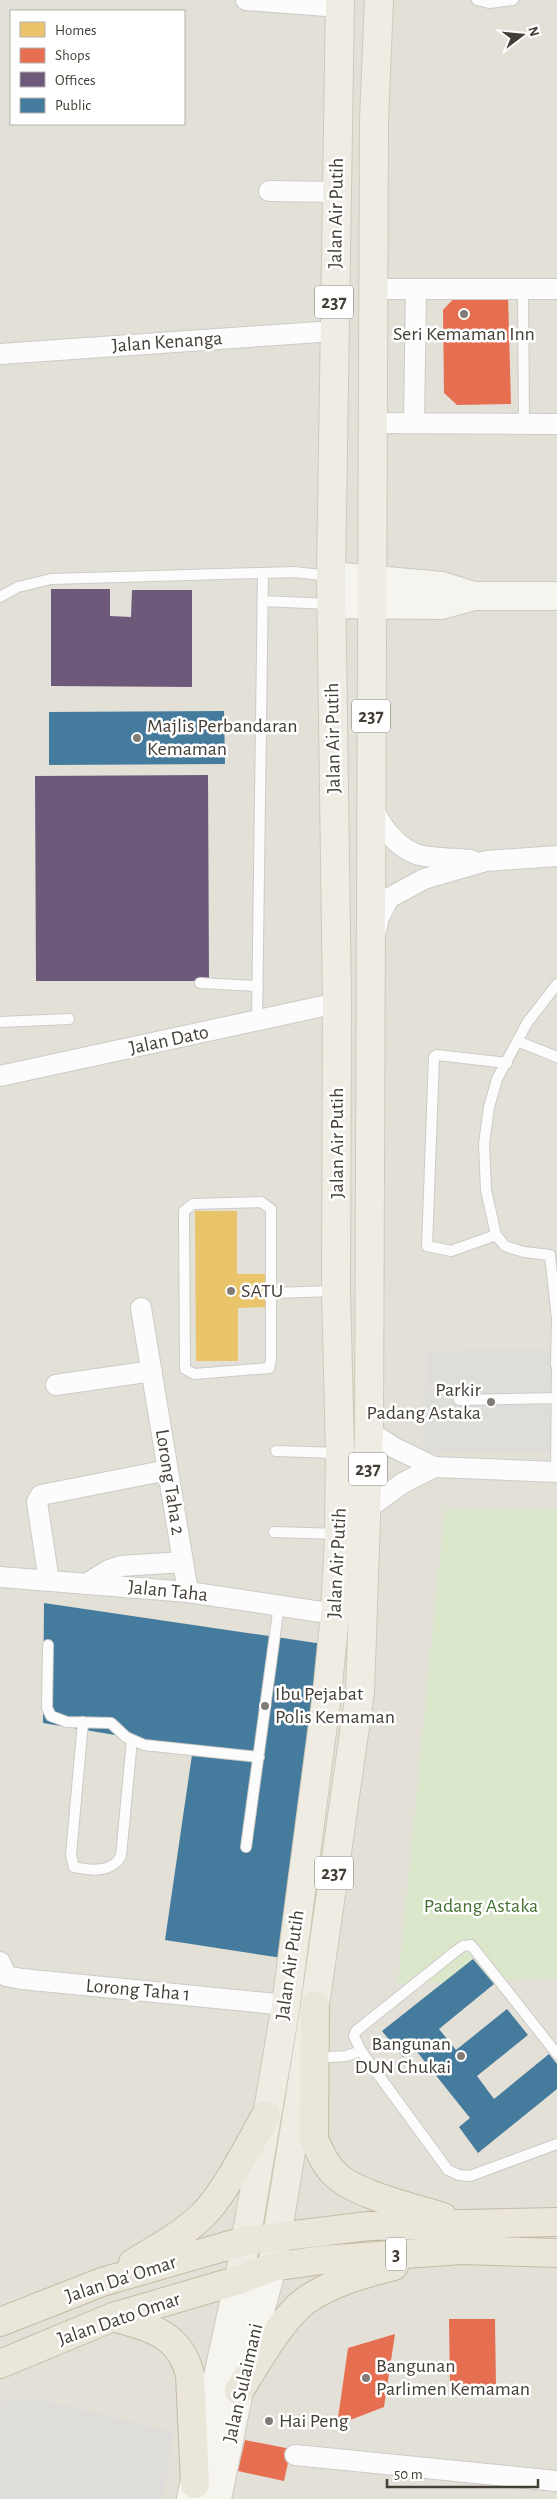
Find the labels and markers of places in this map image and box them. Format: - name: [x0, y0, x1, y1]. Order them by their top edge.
- marker: Seri Kemaman Inn: [458, 308, 470, 320]
- place label: Seri Kemaman Inn: [393, 324, 535, 344]
- place label: Majlis Perbandaran Kemaman: [147, 716, 298, 759]
- marker: Majlis Perbandaran Kemaman: [131, 732, 143, 744]
- place label: SATU: [241, 1281, 283, 1301]
- marker: SATU: [225, 1285, 237, 1297]
- place label: Parkir Padang Astaka: [367, 1380, 482, 1423]
- marker: Parkir Padang Astaka: [485, 1396, 497, 1408]
- place label: Ibu Pejabat Polis Kemaman: [275, 1684, 395, 1727]
- marker: Ibu Pejabat Polis Kemaman: [259, 1700, 271, 1712]
- place label: Bangunan DUN Chukai: [355, 2034, 451, 2077]
- marker: Bangunan DUN Chukai: [455, 2050, 467, 2062]
- place label: Bangunan Parlimen Kemaman: [376, 2356, 530, 2399]
- marker: Bangunan Parlimen Kemaman: [360, 2372, 372, 2384]
- place label: Hai Peng: [279, 2411, 349, 2431]
- marker: Hai Peng: [263, 2415, 275, 2427]

